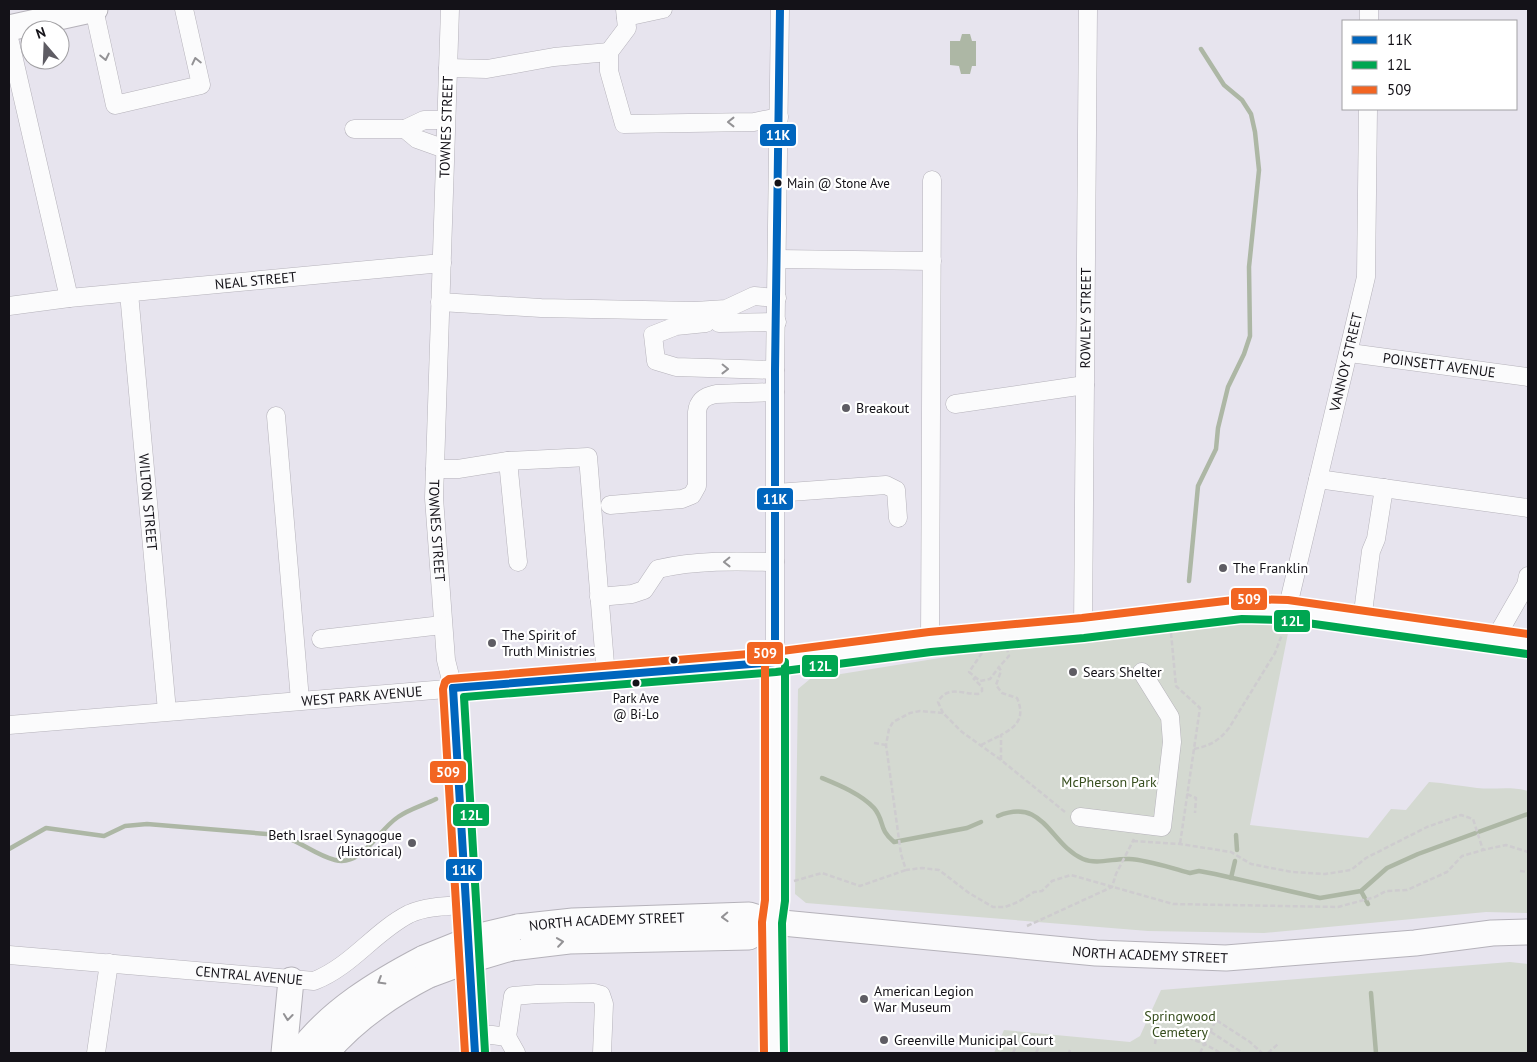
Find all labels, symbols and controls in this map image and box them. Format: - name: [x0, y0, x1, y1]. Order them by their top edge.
- north arrow: [20, 20, 70, 70]
- legend: [1342, 20, 1517, 110]
- text: N: [33, 23, 48, 43]
- text: 11K: [1387, 30, 1413, 49]
- one-way arrow: [99, 52, 109, 61]
- text: 12L: [1387, 55, 1411, 74]
- one-way arrow: [191, 57, 202, 66]
- street label: TOWNES STREET: [435, 75, 457, 178]
- text: 509: [1387, 80, 1412, 99]
- one-way arrow: [726, 117, 734, 127]
- line badge: 11K: [759, 123, 797, 147]
- text: 11K: [766, 126, 791, 144]
- place label: Main @ Stone Ave: [787, 175, 890, 192]
- marker: Main @ Stone Ave: [773, 178, 783, 188]
- street label: ROWLEY STREET: [1076, 267, 1095, 369]
- street label: NEAL STREET: [214, 268, 297, 293]
- street label: VANNOY STREET: [1325, 310, 1366, 414]
- street label: POINSETT AVENUE: [1382, 349, 1497, 382]
- one-way arrow: [721, 363, 729, 374]
- place label: Breakout: [856, 399, 910, 417]
- marker: Breakout: [840, 402, 852, 414]
- street label: WILTON STREET: [135, 453, 161, 552]
- street label: TOWNES STREET: [425, 479, 449, 583]
- line badge: 11K: [756, 487, 794, 511]
- text: 11K: [763, 490, 788, 508]
- one-way arrow: [722, 557, 730, 567]
- place label: The Franklin: [1233, 559, 1308, 577]
- marker: The Franklin: [1217, 562, 1229, 574]
- line badge: 509: [1230, 587, 1268, 611]
- text: 509: [1237, 590, 1261, 608]
- line badge: 12L: [1273, 609, 1311, 633]
- text: 12L: [1280, 612, 1304, 630]
- place label: The Spirit of Truth Ministries: [502, 626, 595, 660]
- marker: The Spirit of Truth Ministries: [486, 637, 498, 649]
- line badge: 509: [746, 641, 784, 665]
- text: 509: [753, 644, 777, 662]
- line badge: 12L: [801, 654, 839, 678]
- unlabelled marker: [669, 655, 679, 665]
- text: 12L: [808, 657, 832, 675]
- place label: Sears Shelter: [1083, 663, 1162, 681]
- marker: Sears Shelter: [1067, 666, 1079, 678]
- marker: Park Ave @ Bi-Lo: [631, 678, 641, 688]
- street label: WEST PARK AVENUE: [300, 682, 423, 710]
- place label: Park Ave @ Bi-Lo: [613, 690, 659, 723]
- line badge: 509: [429, 760, 467, 784]
- text: 509: [436, 763, 460, 781]
- park label: McPherson Park: [1061, 773, 1157, 791]
- line badge: 12L: [452, 803, 490, 827]
- text: 12L: [459, 806, 483, 824]
- place label: Beth Israel Synagogue (Historical): [268, 826, 402, 860]
- marker: Beth Israel Synagogue (Historical): [406, 837, 418, 849]
- line badge: 11K: [445, 858, 483, 882]
- text: 11K: [452, 861, 477, 879]
- street label: NORTH ACADEMY STREET: [528, 908, 685, 935]
- one-way arrow: [720, 911, 728, 922]
- one-way arrow: [556, 937, 564, 948]
- street label: NORTH ACADEMY STREET: [1071, 942, 1229, 967]
- street label: CENTRAL AVENUE: [195, 962, 304, 989]
- one-way arrow: [378, 975, 387, 985]
- place label: American Legion War Museum: [874, 982, 974, 1016]
- marker: American Legion War Museum: [858, 993, 870, 1005]
- park label: Springwood Cemetery: [1144, 1007, 1216, 1041]
- one-way arrow: [283, 1013, 294, 1021]
- place label: Greenville Municipal Court: [894, 1031, 1054, 1049]
- marker: Greenville Municipal Court: [878, 1034, 890, 1046]

